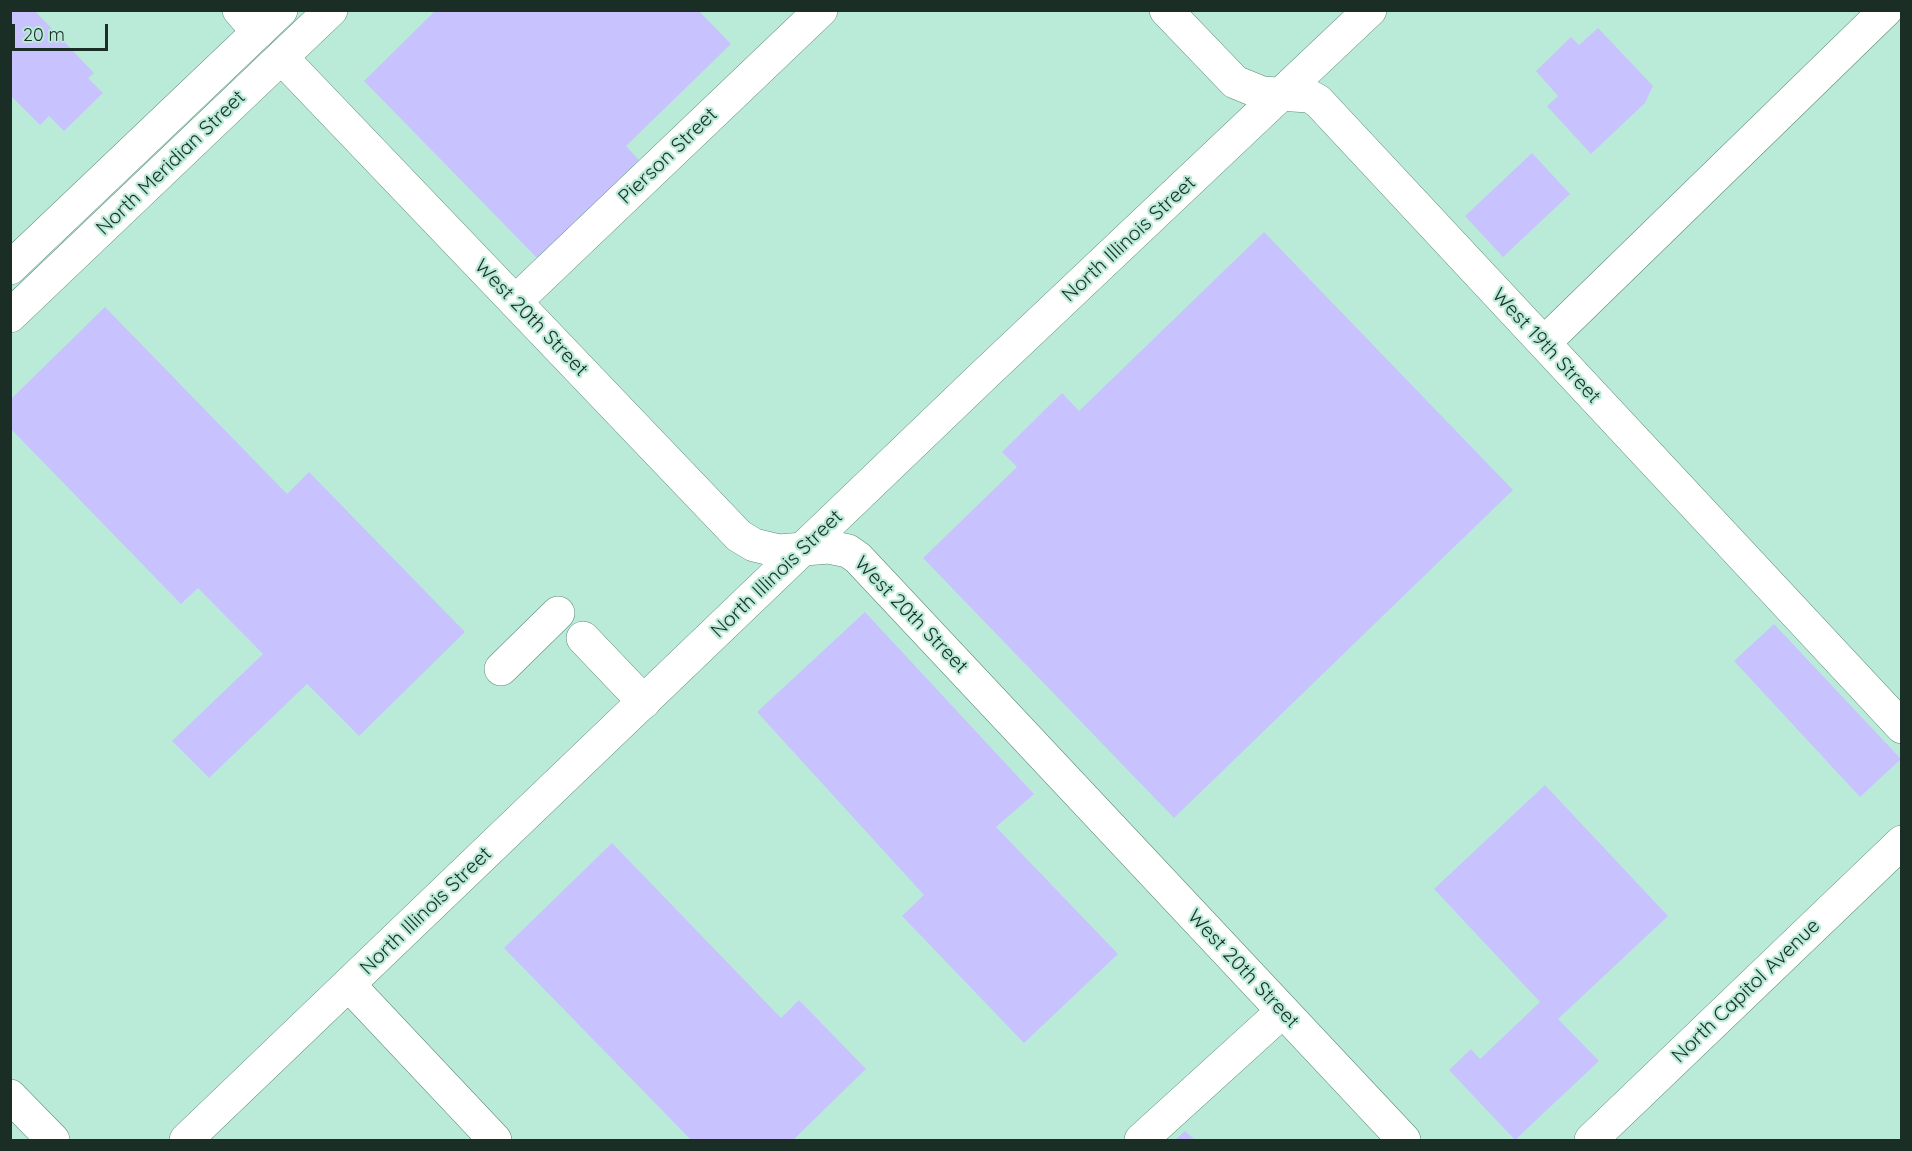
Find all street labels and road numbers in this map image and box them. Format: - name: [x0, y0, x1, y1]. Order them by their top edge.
- street label: North Meridian Street: [91, 86, 251, 240]
- street label: Pierson Street: [614, 103, 722, 209]
- street label: North Illinois Street: [1057, 171, 1201, 307]
- street label: West 20th Street: [469, 255, 593, 381]
- street label: West 19th Street: [1486, 283, 1606, 409]
- street label: North Illinois Street: [706, 505, 848, 643]
- street label: West 20th Street: [849, 552, 973, 678]
- street label: North Illinois Street: [355, 842, 497, 980]
- street label: West 20th Street: [1182, 905, 1304, 1033]
- street label: North Capitol Avenue: [1667, 914, 1825, 1068]

